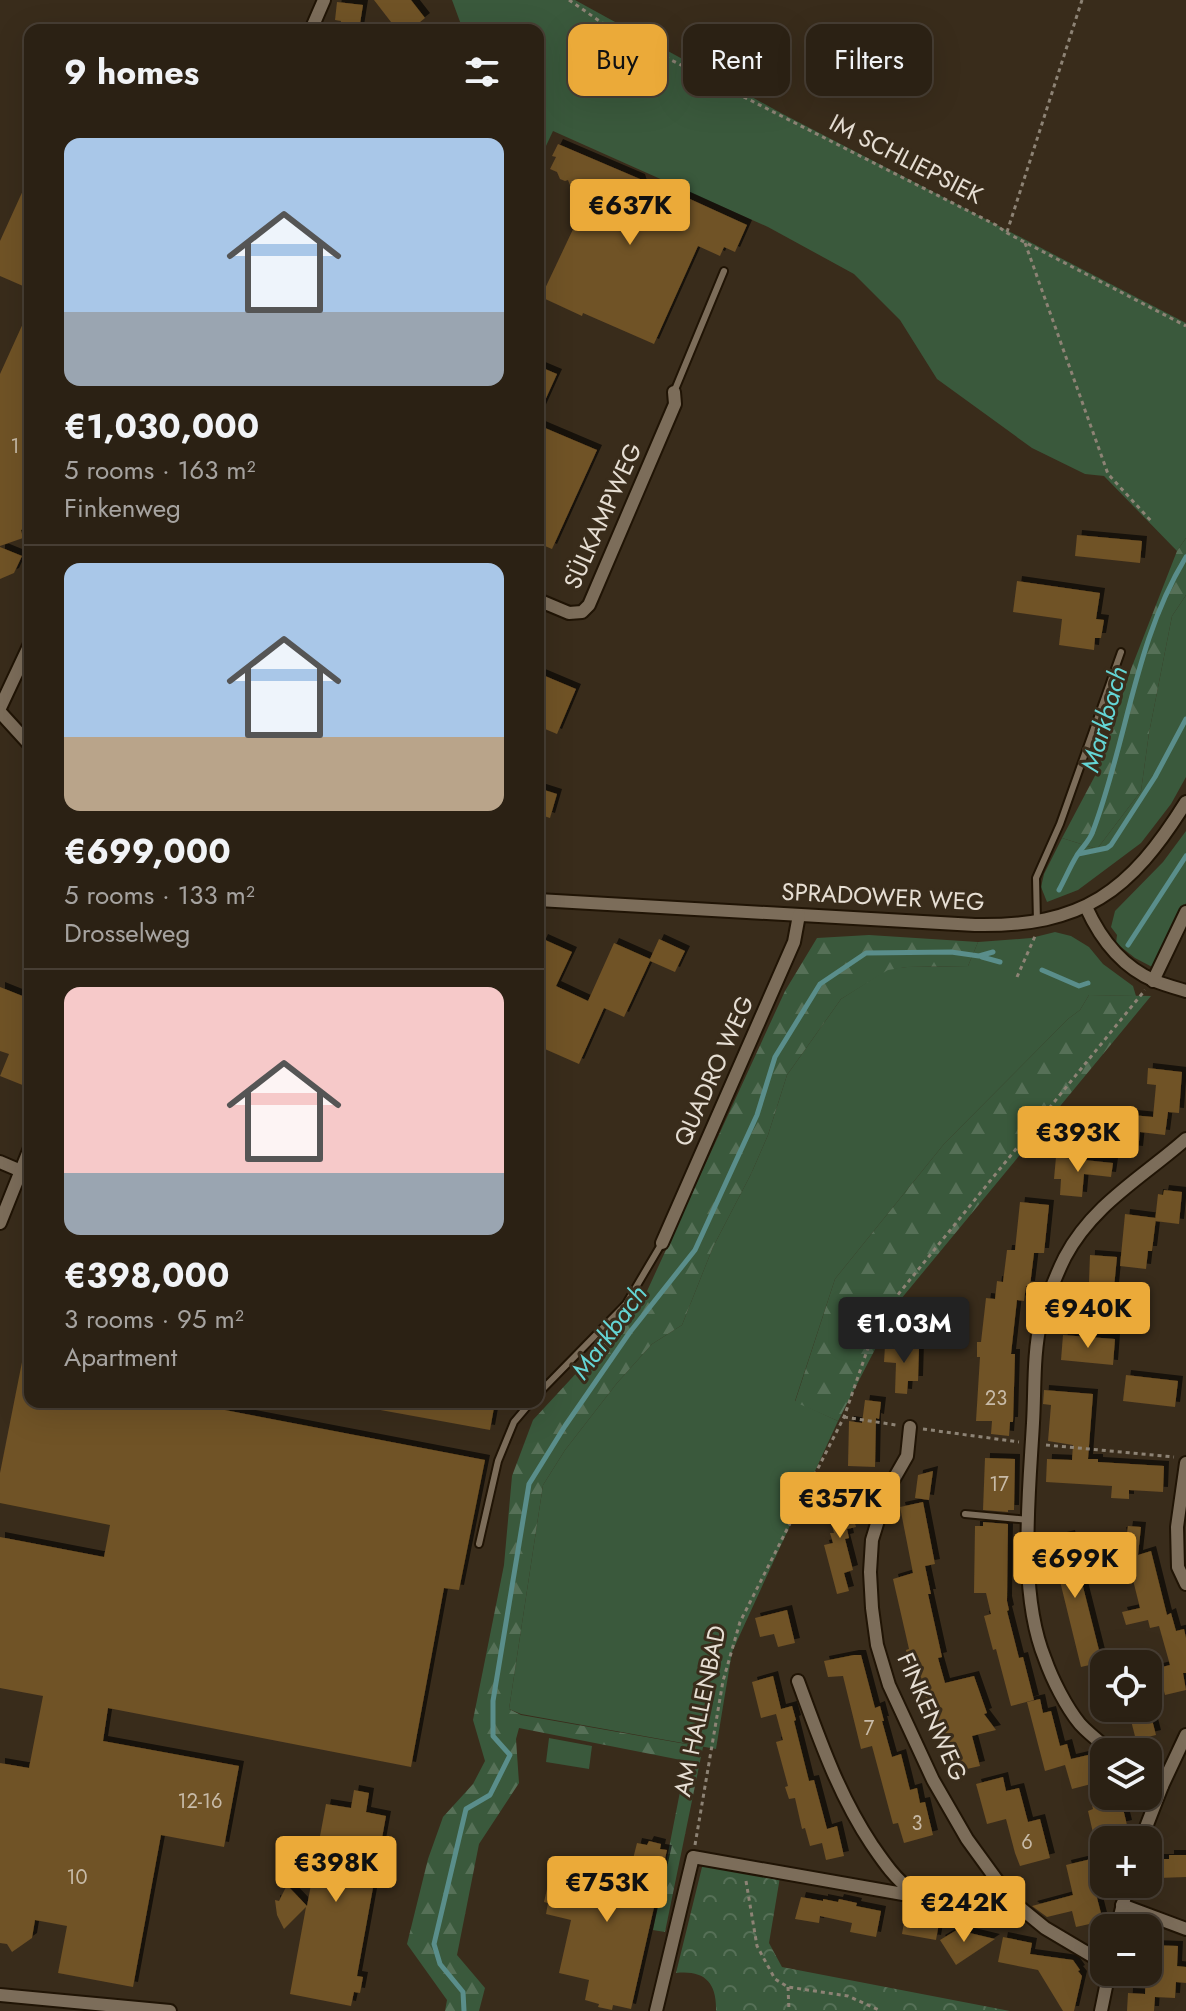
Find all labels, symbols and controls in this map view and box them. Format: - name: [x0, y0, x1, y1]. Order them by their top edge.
- chip: Buy: [568, 24, 667, 96]
- chip: Rent: [683, 24, 790, 96]
- chip: Filters: [806, 24, 932, 96]
- text: 9 homes: [64, 48, 199, 97]
- icon: filters: [460, 50, 504, 94]
- street label: IM SCHLIEPSIEK: [823, 105, 989, 213]
- pin: €637K: [574, 179, 686, 247]
- text: €637K: [588, 186, 672, 224]
- icon: home: [212, 190, 356, 334]
- text: €1,030,000: [64, 402, 259, 451]
- house number: 1: [11, 432, 20, 461]
- street label: SÜLKAMPWEG: [555, 437, 650, 594]
- text: 5 rooms · 163 m²: [64, 451, 256, 489]
- text: Finkenweg: [64, 489, 181, 527]
- icon: home: [212, 615, 356, 759]
- water label: Markbach: [1071, 662, 1137, 776]
- text: €699,000: [64, 827, 231, 876]
- street label: SPRADOWER WEG: [781, 874, 985, 919]
- text: 5 rooms · 133 m²: [64, 876, 255, 914]
- text: Drosselweg: [64, 914, 190, 952]
- street label: QUADRO WEG: [665, 990, 762, 1152]
- icon: home: [212, 1039, 356, 1183]
- pin: €393K: [1022, 1106, 1134, 1174]
- text: €393K: [1036, 1113, 1120, 1151]
- text: €398,000: [64, 1251, 229, 1300]
- water label: Markbach: [562, 1277, 656, 1387]
- pin: €940K: [1032, 1282, 1144, 1350]
- text: €940K: [1044, 1289, 1132, 1327]
- pin: €1.03M: [839, 1297, 969, 1365]
- text: 3 rooms · 95 m²: [64, 1300, 244, 1338]
- text: €1.03M: [856, 1304, 952, 1342]
- text: Apartment: [64, 1338, 177, 1376]
- house number: 23: [985, 1384, 1007, 1413]
- house number: 17: [989, 1470, 1009, 1499]
- pin: €357K: [784, 1472, 896, 1540]
- text: €357K: [798, 1479, 882, 1517]
- pin: €699K: [1019, 1532, 1131, 1600]
- text: €699K: [1031, 1539, 1119, 1577]
- street label: AM HALLENBAD: [664, 1622, 735, 1800]
- street label: FINKENWEG: [889, 1647, 976, 1787]
- map controls: [1090, 1650, 1162, 1986]
- button: locate: [1090, 1650, 1162, 1722]
- house number: 7: [864, 1714, 875, 1743]
- button: layers: [1090, 1738, 1162, 1810]
- house number: 12-16: [177, 1787, 223, 1816]
- house number: 3: [912, 1809, 923, 1838]
- button: +: [1090, 1826, 1162, 1898]
- house number: 6: [1021, 1828, 1033, 1857]
- pin: €398K: [280, 1836, 392, 1904]
- text: €398K: [293, 1843, 379, 1881]
- pin: €753K: [551, 1856, 663, 1924]
- house number: 10: [67, 1863, 88, 1892]
- text: €753K: [565, 1863, 649, 1901]
- pin: €242K: [908, 1876, 1020, 1944]
- text: €242K: [920, 1883, 1008, 1921]
- button: −: [1090, 1914, 1162, 1986]

